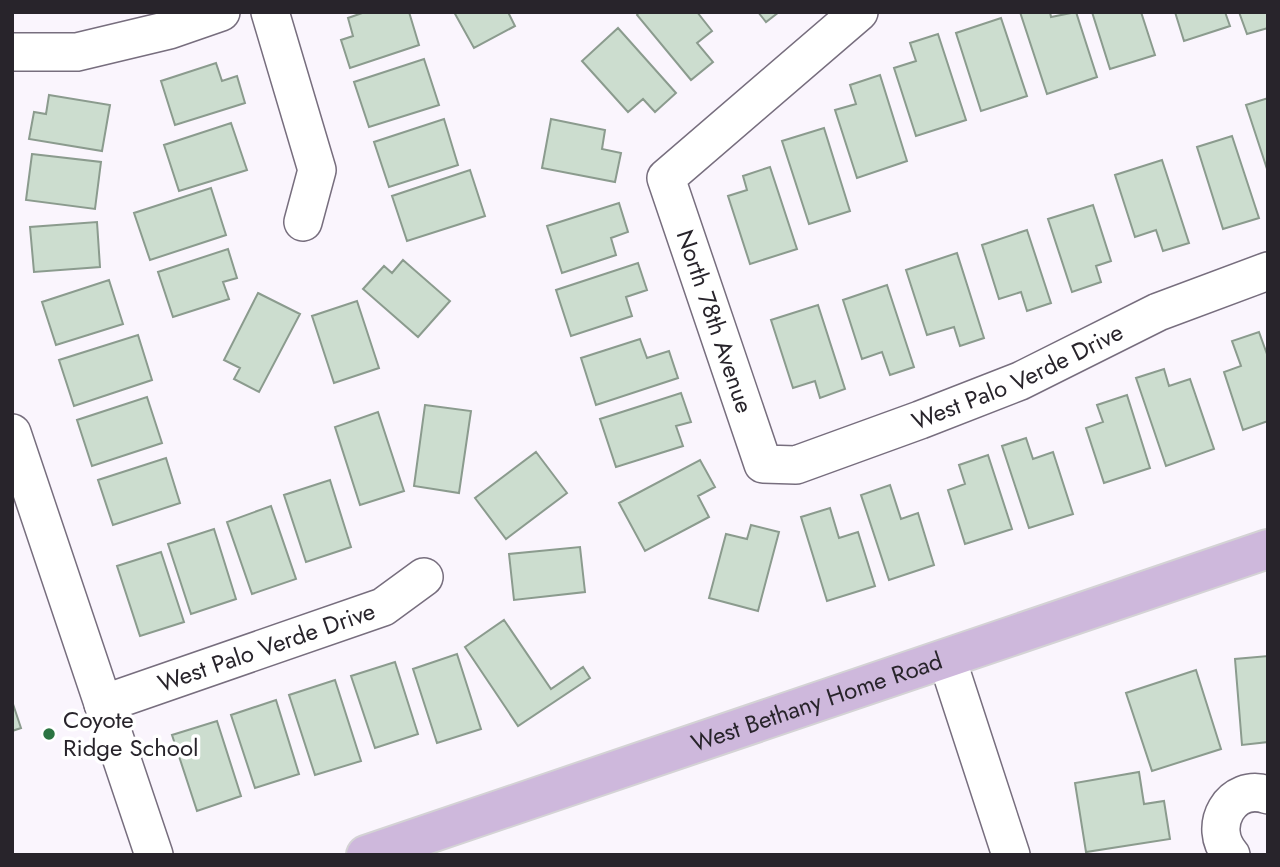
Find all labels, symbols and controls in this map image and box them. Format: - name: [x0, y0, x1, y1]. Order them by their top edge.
- street label: North 78th Avenue: [668, 225, 762, 418]
- street label: West Palo Verde Drive: [907, 314, 1129, 439]
- street label: West Palo Verde Drive: [153, 593, 380, 701]
- street label: West Bethany Home Road: [686, 643, 947, 760]
- place label: Coyote Ridge School: [63, 702, 199, 765]
- marker: Coyote Ridge School: [41, 726, 57, 742]

